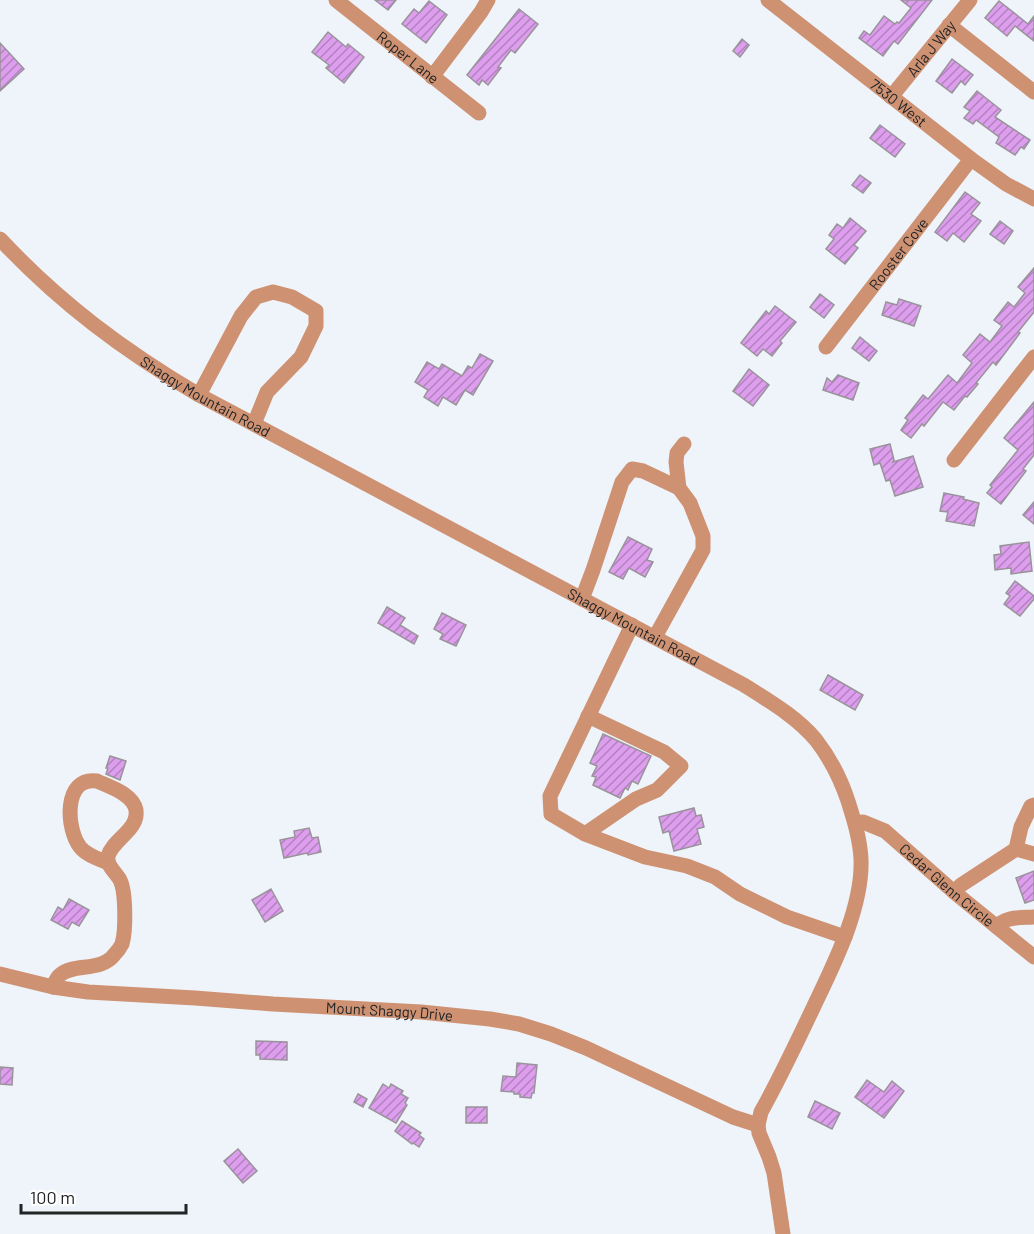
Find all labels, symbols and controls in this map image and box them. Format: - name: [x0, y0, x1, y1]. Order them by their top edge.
- street label: Arla J Way: [903, 16, 959, 80]
- street label: Roper Lane: [373, 27, 443, 87]
- street label: 7530 West: [867, 75, 931, 130]
- street label: Rooster Cove: [865, 214, 932, 293]
- street label: Shaggy Mountain Road: [137, 352, 274, 440]
- street label: Shaggy Mountain Road: [565, 584, 703, 669]
- street label: Cedar Glenn Circle: [896, 839, 998, 930]
- street label: Mount Shaggy Drive: [325, 998, 454, 1024]
- scale bar: [21, 1177, 186, 1215]
- text: 100 m: [30, 1186, 75, 1208]

